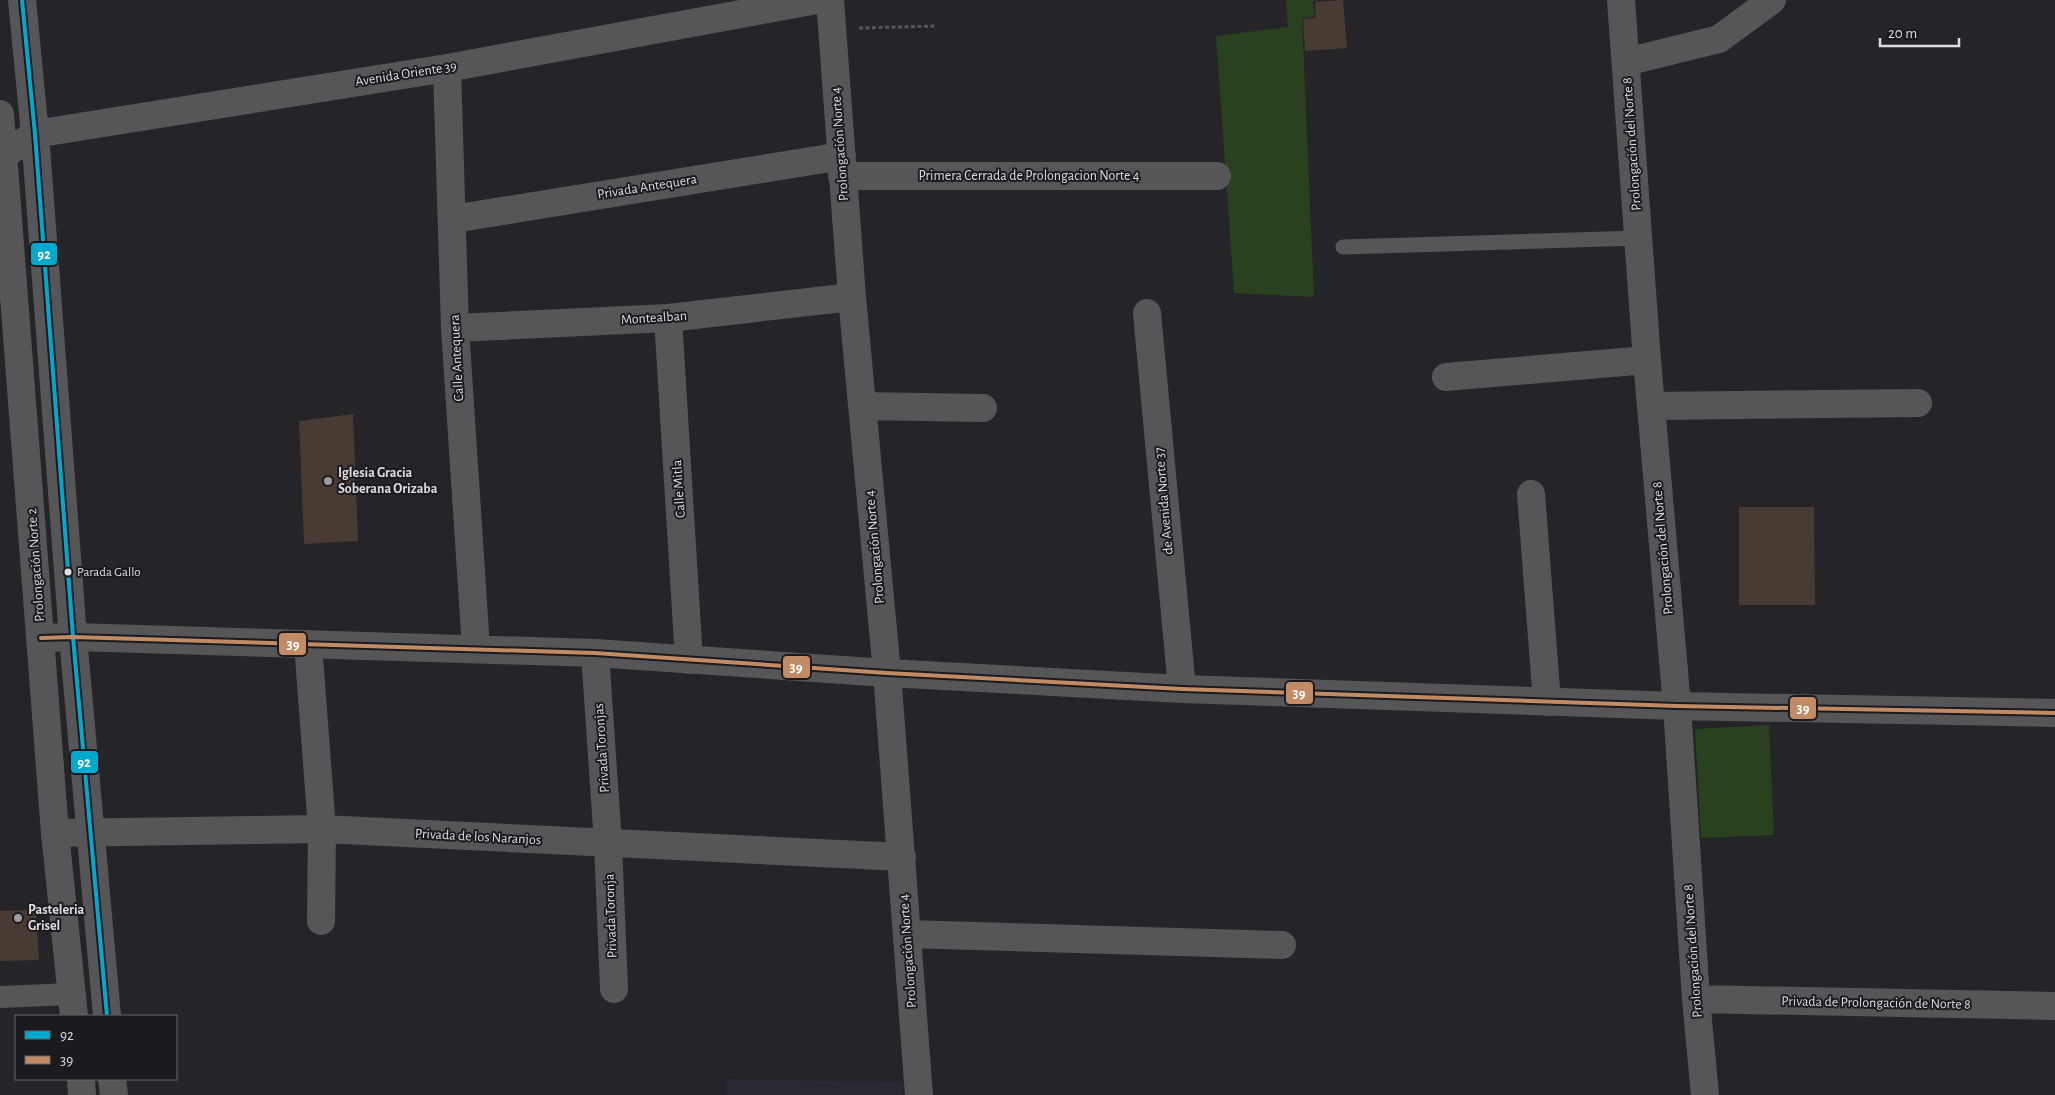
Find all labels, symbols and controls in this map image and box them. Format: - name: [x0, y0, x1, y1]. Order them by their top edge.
- scale bar: [1880, 15, 1959, 47]
- text: 20 m: [1888, 26, 1917, 41]
- street label: Avenida Oriente 39: [354, 59, 458, 89]
- street label: Prolongación del Norte 8: [1620, 77, 1644, 211]
- street label: Prolongación Norte 4: [829, 86, 851, 202]
- street label: Primera Cerrada de Prolongacion Norte 4: [919, 169, 1140, 183]
- street label: Privada Antequera: [596, 172, 698, 202]
- line badge: 92: [30, 242, 58, 266]
- text: 92: [37, 248, 51, 262]
- street label: Montealban: [621, 309, 687, 327]
- street label: Calle Antequera: [448, 314, 466, 402]
- street label: de Avenida Norte 37: [1152, 447, 1176, 555]
- street label: Calle Mitla: [670, 459, 688, 519]
- place label: Iglesia Gracia Soberana Orizaba: [338, 466, 438, 496]
- marker: Iglesia Gracia Soberana Orizaba: [322, 475, 334, 487]
- street label: Prolongación del Norte 8: [1650, 481, 1676, 615]
- street label: Prolongación Norte 4: [863, 489, 887, 605]
- street label: Prolongación Norte 2: [25, 508, 47, 622]
- place label: Parada Gallo: [77, 566, 141, 579]
- marker: Parada Gallo: [63, 567, 73, 577]
- line badge: 39: [278, 632, 307, 656]
- text: 39: [287, 638, 300, 652]
- line badge: 39: [782, 655, 811, 679]
- text: 39: [790, 661, 803, 675]
- line badge: 39: [1285, 681, 1314, 705]
- text: 39: [1293, 687, 1306, 701]
- line badge: 39: [1789, 696, 1817, 720]
- text: 39: [1797, 702, 1810, 716]
- street label: Privada Toronjas: [592, 703, 612, 793]
- line badge: 92: [70, 750, 99, 774]
- text: 92: [77, 756, 91, 770]
- street label: Privada de los Naranjos: [415, 827, 541, 847]
- street label: Privada Toronja: [603, 873, 619, 958]
- street label: Prolongación del Norte 8: [1681, 884, 1705, 1018]
- street label: Prolongación Norte 4: [897, 893, 919, 1009]
- place label: Pasteleria Grisel: [28, 903, 85, 933]
- marker: Pasteleria Grisel: [12, 912, 24, 924]
- street label: Privada de Prolongación de Norte 8: [1781, 994, 1971, 1012]
- legend: [15, 1015, 178, 1080]
- text: 92: [60, 1028, 74, 1043]
- text: 39: [60, 1053, 73, 1068]

